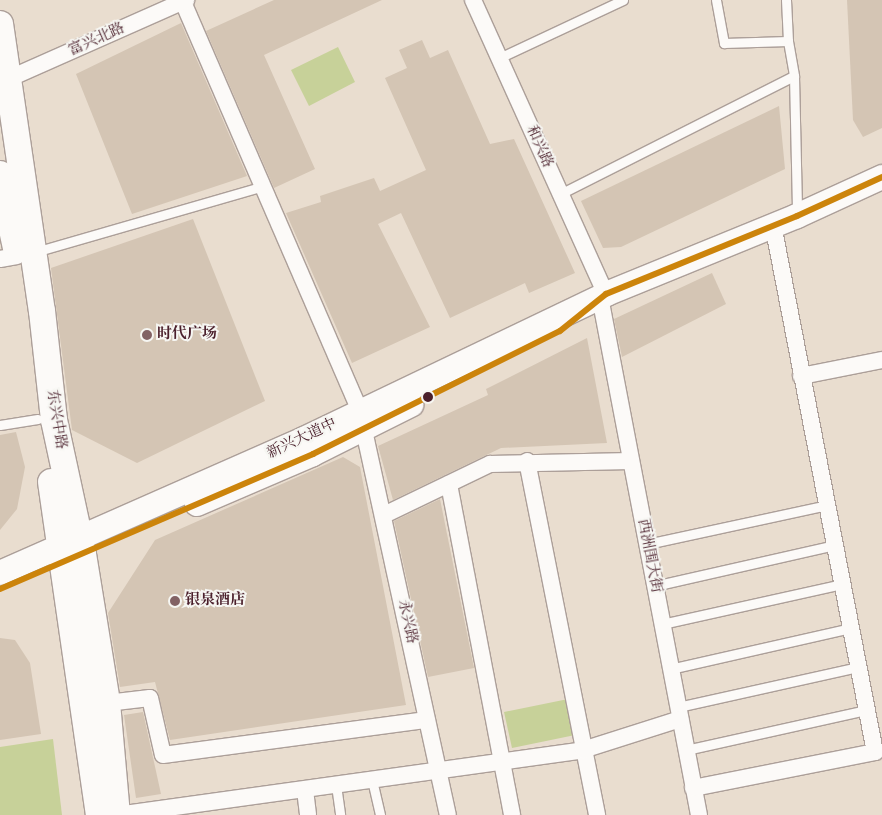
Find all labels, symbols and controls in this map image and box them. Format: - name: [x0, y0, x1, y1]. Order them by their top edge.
- street label: 富兴北路: [66, 20, 128, 60]
- street label: 和兴路: [522, 123, 556, 171]
- place label: 时代广场: [157, 326, 217, 344]
- marker: 时代广场: [141, 329, 153, 341]
- street label: 东兴中路: [42, 389, 70, 451]
- unlabelled marker: [423, 392, 433, 402]
- street label: 新兴大道中: [264, 415, 340, 463]
- street label: 西洲围大街: [633, 517, 665, 595]
- place label: 银泉酒店: [185, 592, 245, 610]
- marker: 银泉酒店: [169, 595, 181, 607]
- street label: 永兴路: [394, 598, 420, 646]

